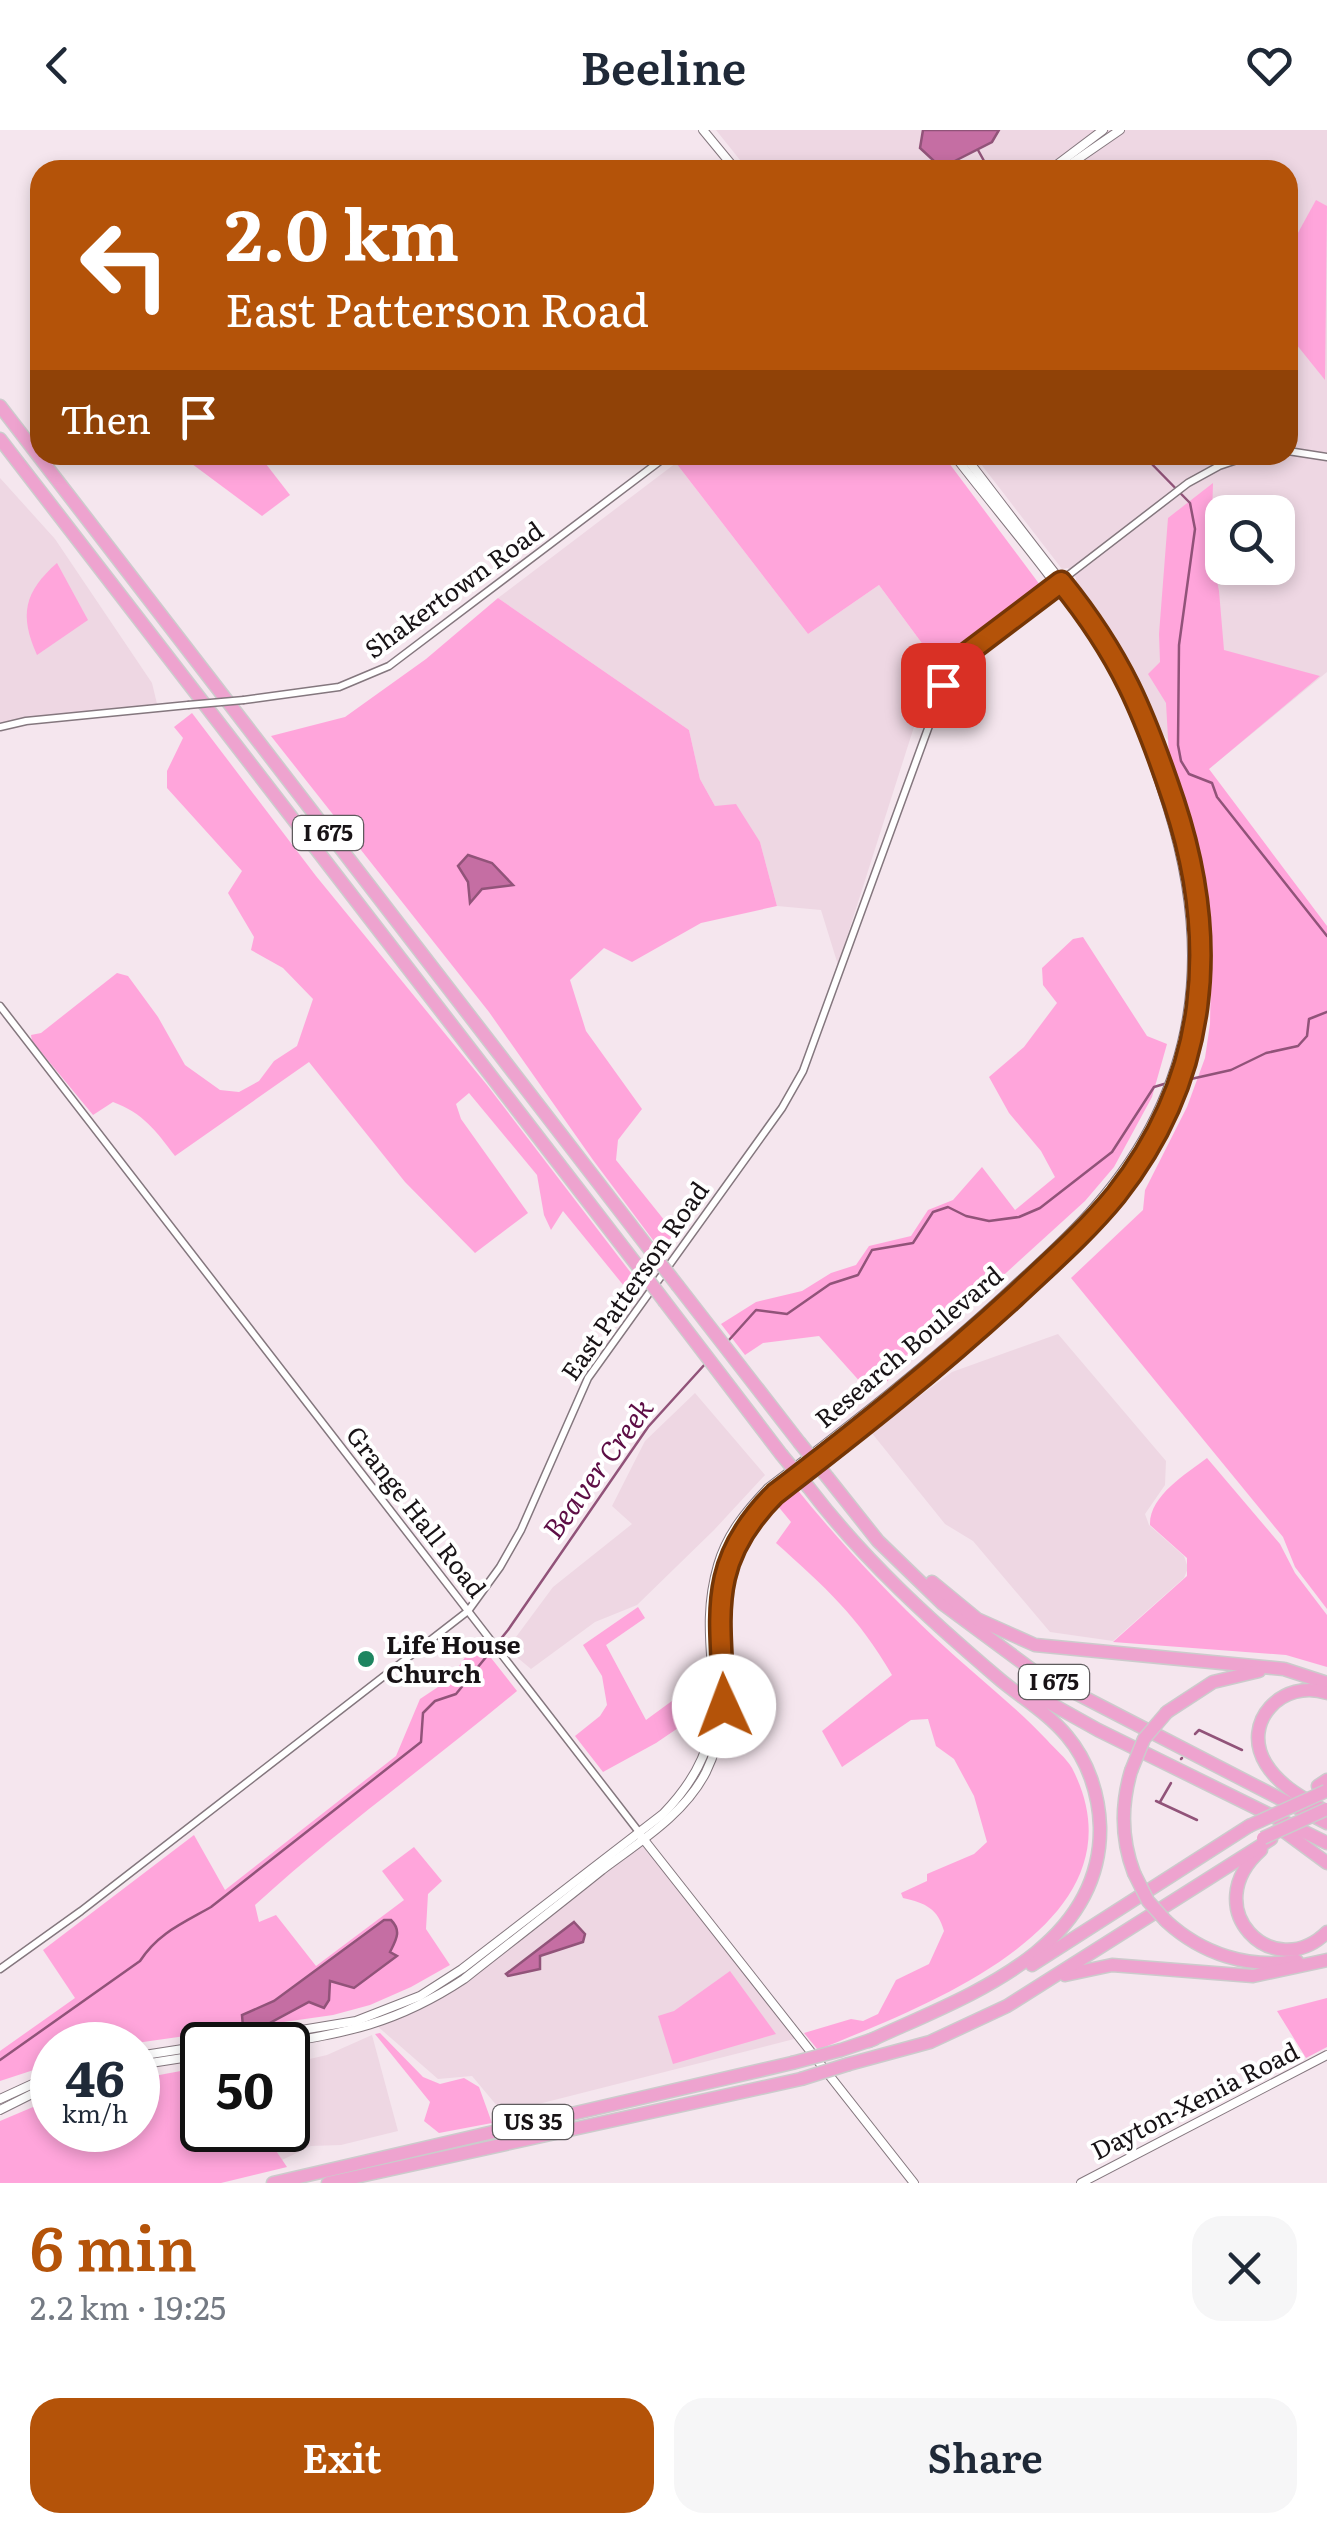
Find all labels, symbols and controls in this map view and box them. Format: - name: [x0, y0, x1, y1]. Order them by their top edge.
- text: Beeline: [581, 32, 746, 99]
- icon: back: [30, 38, 85, 93]
- icon: heart: [1242, 38, 1297, 93]
- text: 2.0 km: [225, 179, 459, 283]
- icon: left: [60, 200, 190, 330]
- text: East Patterson Road: [225, 274, 649, 341]
- text: Then: [60, 389, 151, 446]
- icon: arrive: [171, 390, 226, 445]
- map controls: [1205, 495, 1295, 585]
- button: search: [1205, 495, 1295, 585]
- street label: Shakertown Road: [356, 511, 550, 666]
- pin: [901, 643, 986, 728]
- icon: arrive: [916, 658, 971, 713]
- road number: I 675: [293, 816, 363, 850]
- street label: East Patterson Road: [551, 1173, 716, 1387]
- street label: Research Boulevard: [806, 1256, 1010, 1436]
- water label: Beaver Creek: [531, 1388, 662, 1547]
- street label: Grange Hall Road: [338, 1417, 496, 1605]
- place label: Life House Church: [386, 1625, 521, 1691]
- marker: Life House Church: [355, 1648, 377, 1670]
- position arrow: [672, 1654, 776, 1758]
- road number: I 675: [1019, 1665, 1089, 1699]
- speed limit sign: 50: [180, 2022, 310, 2152]
- street label: Dayton-Xenia Road: [1084, 2031, 1304, 2168]
- text: 46: [65, 2038, 125, 2112]
- text: km/h: [62, 2094, 128, 2131]
- road number: US 35: [493, 2105, 573, 2139]
- text: 6 min: [30, 2200, 197, 2289]
- button: close: [1192, 2216, 1297, 2321]
- text: 2.2 km · 19:25: [30, 2282, 226, 2330]
- button: Exit: [30, 2398, 654, 2513]
- button: Share: [674, 2398, 1297, 2513]

